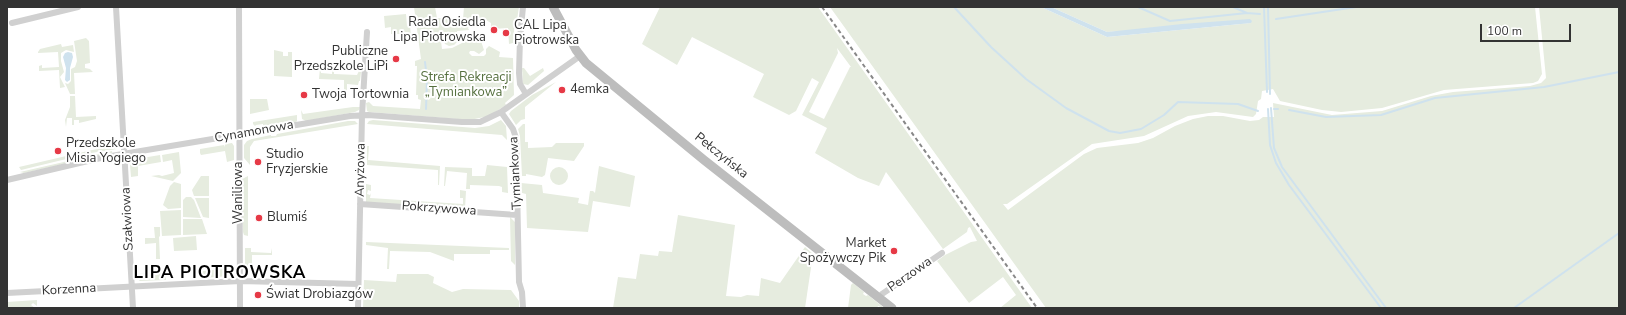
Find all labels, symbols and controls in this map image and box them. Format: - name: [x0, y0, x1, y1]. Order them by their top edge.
- place label: Rada Osiedla Lipa Piotrowska: [393, 15, 486, 46]
- scale bar: [1482, 16, 1573, 42]
- place label: CAL Lipa Piotrowska: [514, 18, 579, 49]
- text: 100 m: [1487, 23, 1522, 39]
- marker: Rada Osiedla Lipa Piotrowska: [489, 25, 499, 35]
- marker: CAL Lipa Piotrowska: [501, 28, 511, 38]
- place label: Publiczne Przedszkole LiPi: [294, 44, 388, 75]
- marker: Publiczne Przedszkole LiPi: [391, 54, 401, 64]
- park label: Strefa Rekreacji „Tymiankowa”: [421, 70, 511, 101]
- place label: 4emka: [570, 82, 609, 98]
- marker: 4emka: [557, 85, 567, 95]
- place label: Twoja Tortownia: [312, 87, 409, 103]
- marker: Twoja Tortownia: [299, 90, 309, 100]
- street label: Cynamonowa: [213, 117, 295, 147]
- street label: Pełczyńska: [691, 130, 751, 182]
- place label: Przedszkole Misia Yogiego: [66, 136, 146, 167]
- street label: Tymiankowa: [506, 136, 526, 210]
- street label: Anyżowa: [353, 143, 369, 197]
- marker: Przedszkole Misia Yogiego: [53, 146, 63, 156]
- place label: Studio Fryzjerskie: [266, 147, 328, 178]
- marker: Studio Fryzjerskie: [253, 157, 263, 167]
- street label: Waniliowa: [231, 162, 247, 224]
- street label: Szałwiowa: [119, 187, 137, 251]
- street label: Pokrzywowa: [401, 199, 477, 219]
- place label: Blumiś: [267, 210, 307, 226]
- marker: Blumiś: [254, 213, 264, 223]
- place label: Market Spożywczy Pik: [800, 236, 886, 267]
- marker: Market Spożywczy Pik: [889, 246, 899, 256]
- street label: Perzowa: [885, 254, 935, 296]
- district label: LIPA PIOTROWSKA: [134, 264, 306, 284]
- street label: Korzenna: [41, 281, 97, 299]
- place label: Świat Drobiazgów: [266, 287, 373, 303]
- marker: Świat Drobiazgów: [253, 290, 263, 300]

